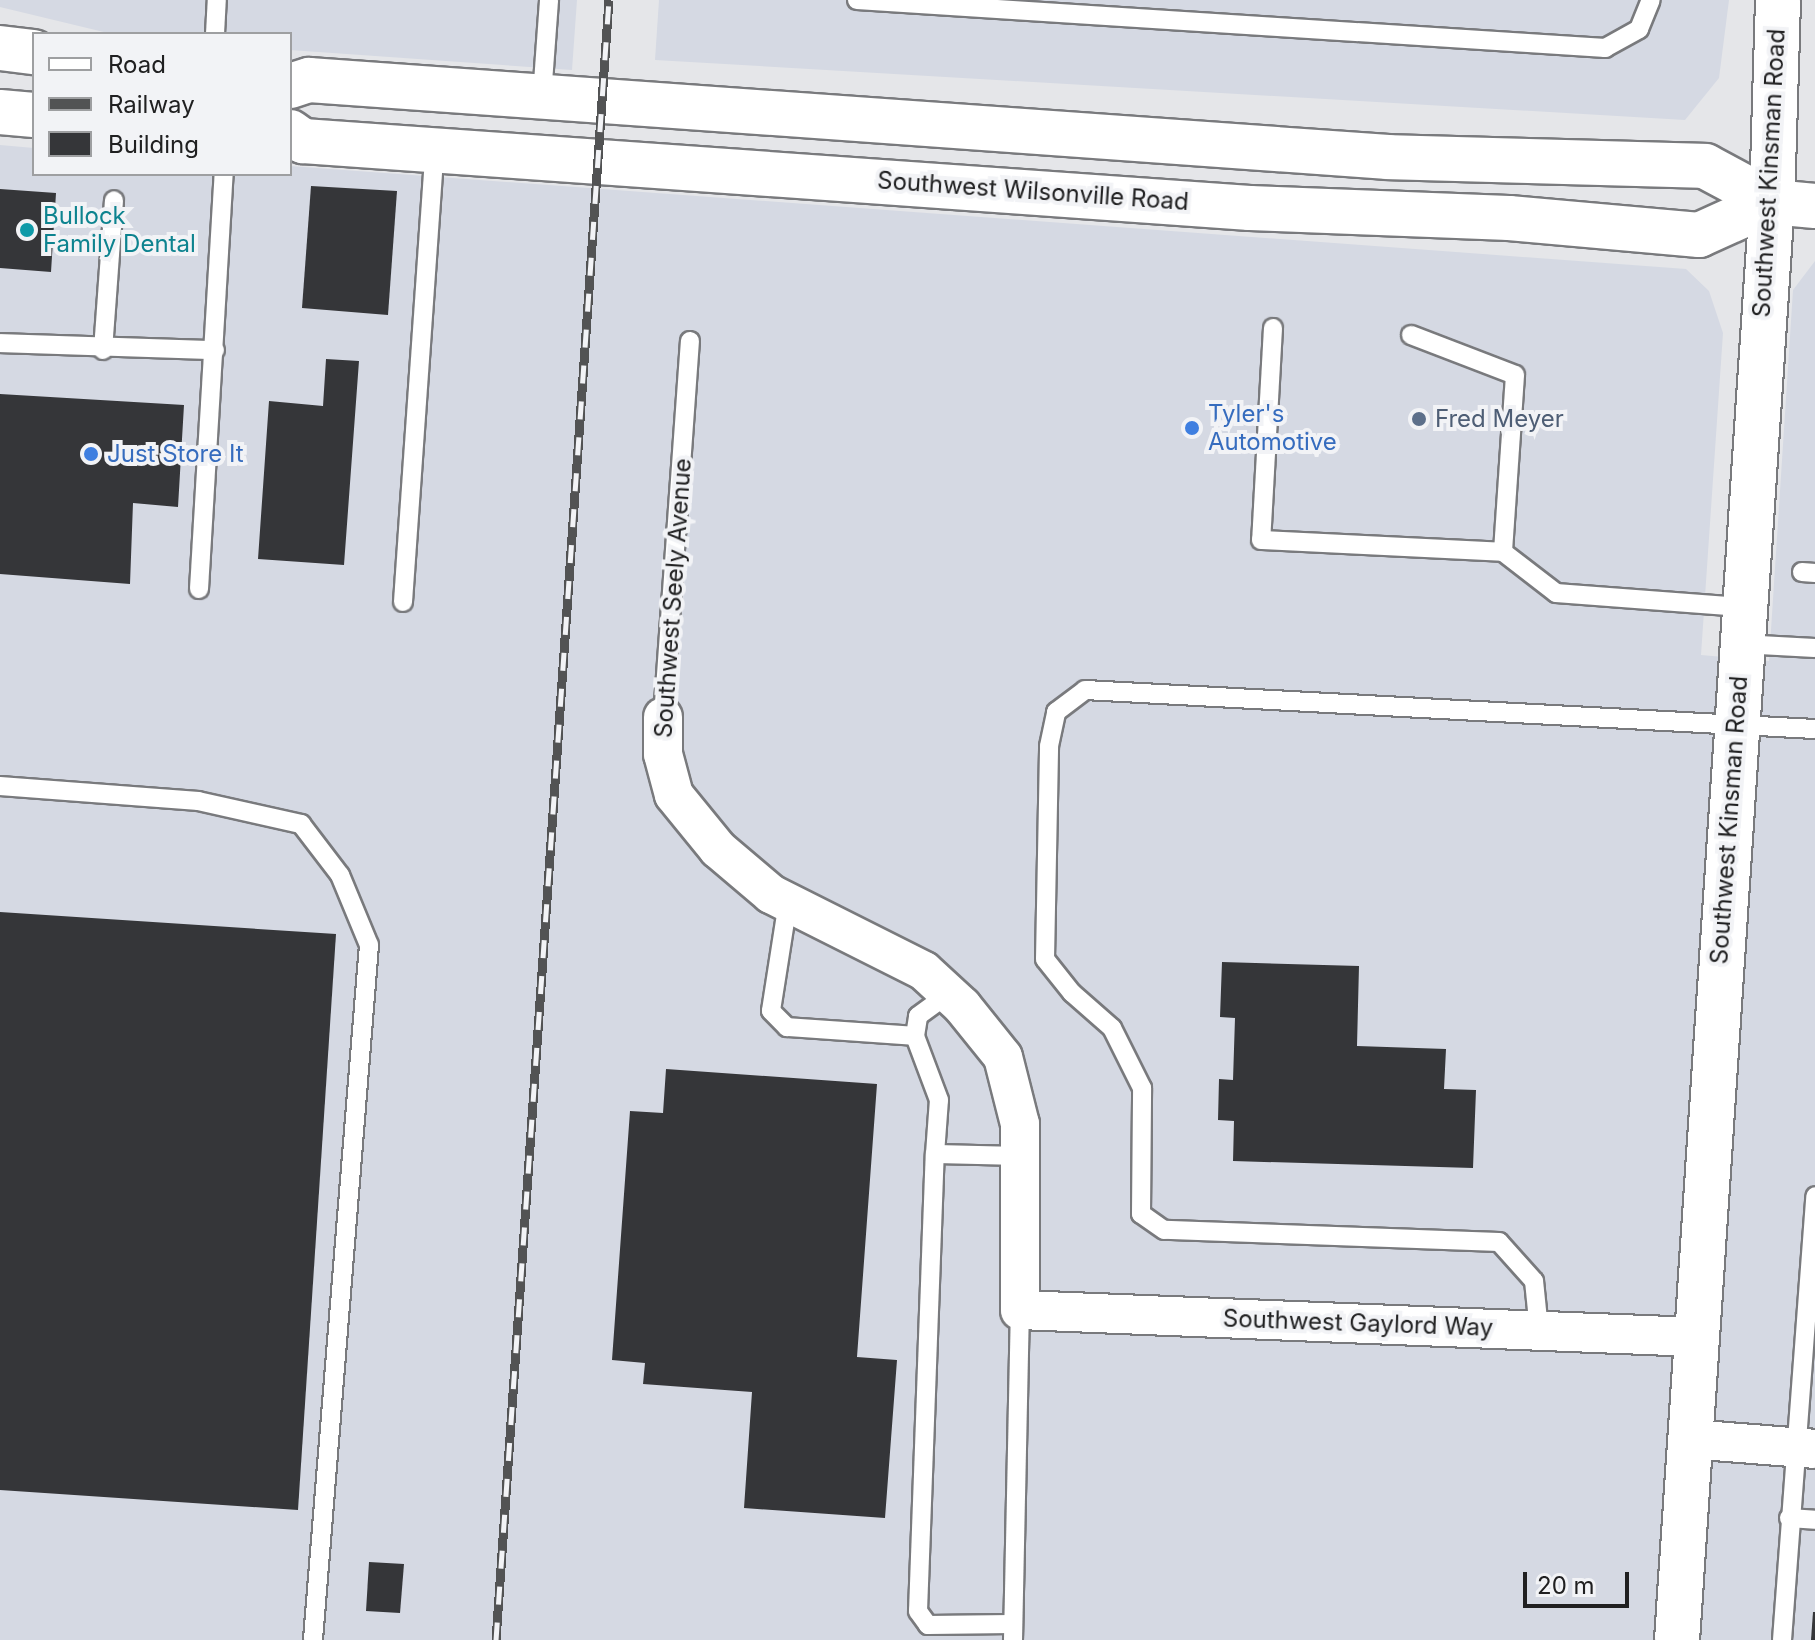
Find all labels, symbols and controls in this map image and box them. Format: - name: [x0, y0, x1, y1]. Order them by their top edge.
- street label: Southwest Kinsman Road: [1747, 28, 1791, 318]
- legend: [32, 32, 292, 176]
- text: Road: [108, 50, 166, 79]
- text: Railway: [108, 90, 195, 119]
- text: Building: [108, 130, 199, 159]
- street label: Southwest Wilsonville Road: [876, 166, 1190, 216]
- place label: Bullock Family Dental: [43, 202, 196, 258]
- marker: Bullock Family Dental: [18, 221, 36, 239]
- place label: Tyler's Automotive: [1208, 400, 1337, 456]
- place label: Fred Meyer: [1435, 405, 1564, 433]
- marker: Fred Meyer: [1410, 410, 1428, 428]
- marker: Tyler's Automotive: [1183, 419, 1201, 437]
- place label: Just Store It: [107, 440, 244, 468]
- marker: Just Store It: [82, 445, 100, 463]
- street label: Southwest Seely Avenue: [649, 457, 697, 739]
- street label: Southwest Kinsman Road: [1705, 675, 1753, 965]
- street label: Southwest Gaylord Way: [1222, 1304, 1494, 1342]
- scale bar: [1527, 1556, 1633, 1606]
- text: 20 m: [1537, 1571, 1595, 1600]

